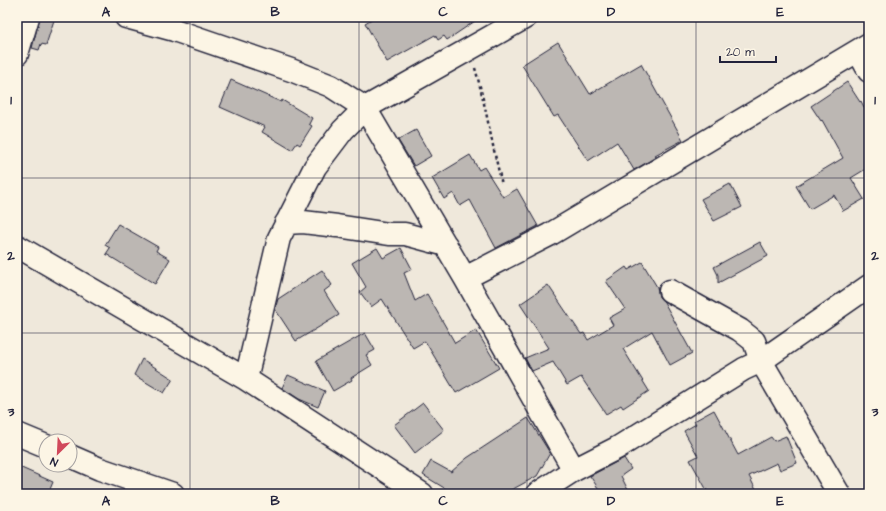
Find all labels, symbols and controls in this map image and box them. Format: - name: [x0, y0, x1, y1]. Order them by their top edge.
- text: A: [102, 3, 111, 21]
- text: B: [270, 3, 280, 21]
- text: C: [438, 3, 448, 21]
- text: D: [607, 3, 616, 21]
- text: E: [776, 3, 784, 21]
- scale bar: [720, 38, 776, 64]
- text: 20 m: [726, 44, 755, 61]
- text: 1: [10, 91, 12, 109]
- text: 1: [874, 91, 876, 109]
- text: 2: [6, 247, 15, 265]
- text: 2: [870, 247, 879, 265]
- text: 3: [7, 403, 15, 421]
- text: 3: [871, 403, 879, 421]
- north arrow: [38, 433, 78, 473]
- text: N: [48, 453, 60, 470]
- text: A: [102, 492, 111, 510]
- text: B: [270, 492, 280, 510]
- text: C: [438, 492, 448, 510]
- text: D: [607, 492, 616, 510]
- text: E: [776, 492, 784, 510]

